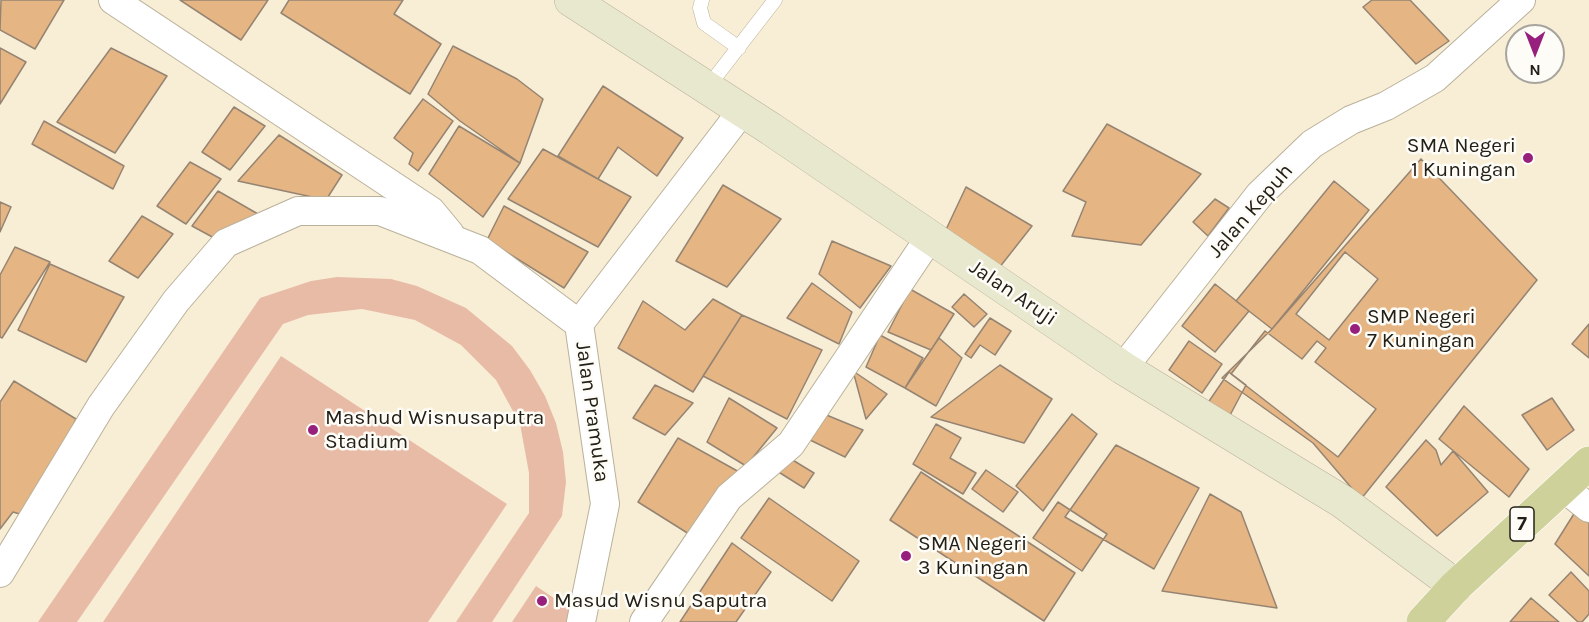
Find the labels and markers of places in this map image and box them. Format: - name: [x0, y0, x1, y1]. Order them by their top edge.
- place label: SMA Negeri 1 Kuningan: [1407, 133, 1516, 183]
- marker: SMA Negeri 1 Kuningan: [1521, 151, 1535, 165]
- place label: SMP Negeri 7 Kuningan: [1367, 304, 1476, 354]
- marker: SMP Negeri 7 Kuningan: [1348, 322, 1362, 336]
- place label: Mashud Wisnusaputra Stadium: [325, 405, 544, 455]
- marker: Mashud Wisnusaputra Stadium: [306, 423, 320, 437]
- place label: SMA Negeri 3 Kuningan: [918, 531, 1029, 581]
- marker: SMA Negeri 3 Kuningan: [899, 549, 913, 563]
- place label: Masud Wisnu Saputra: [554, 588, 767, 614]
- marker: Masud Wisnu Saputra: [535, 594, 549, 608]

